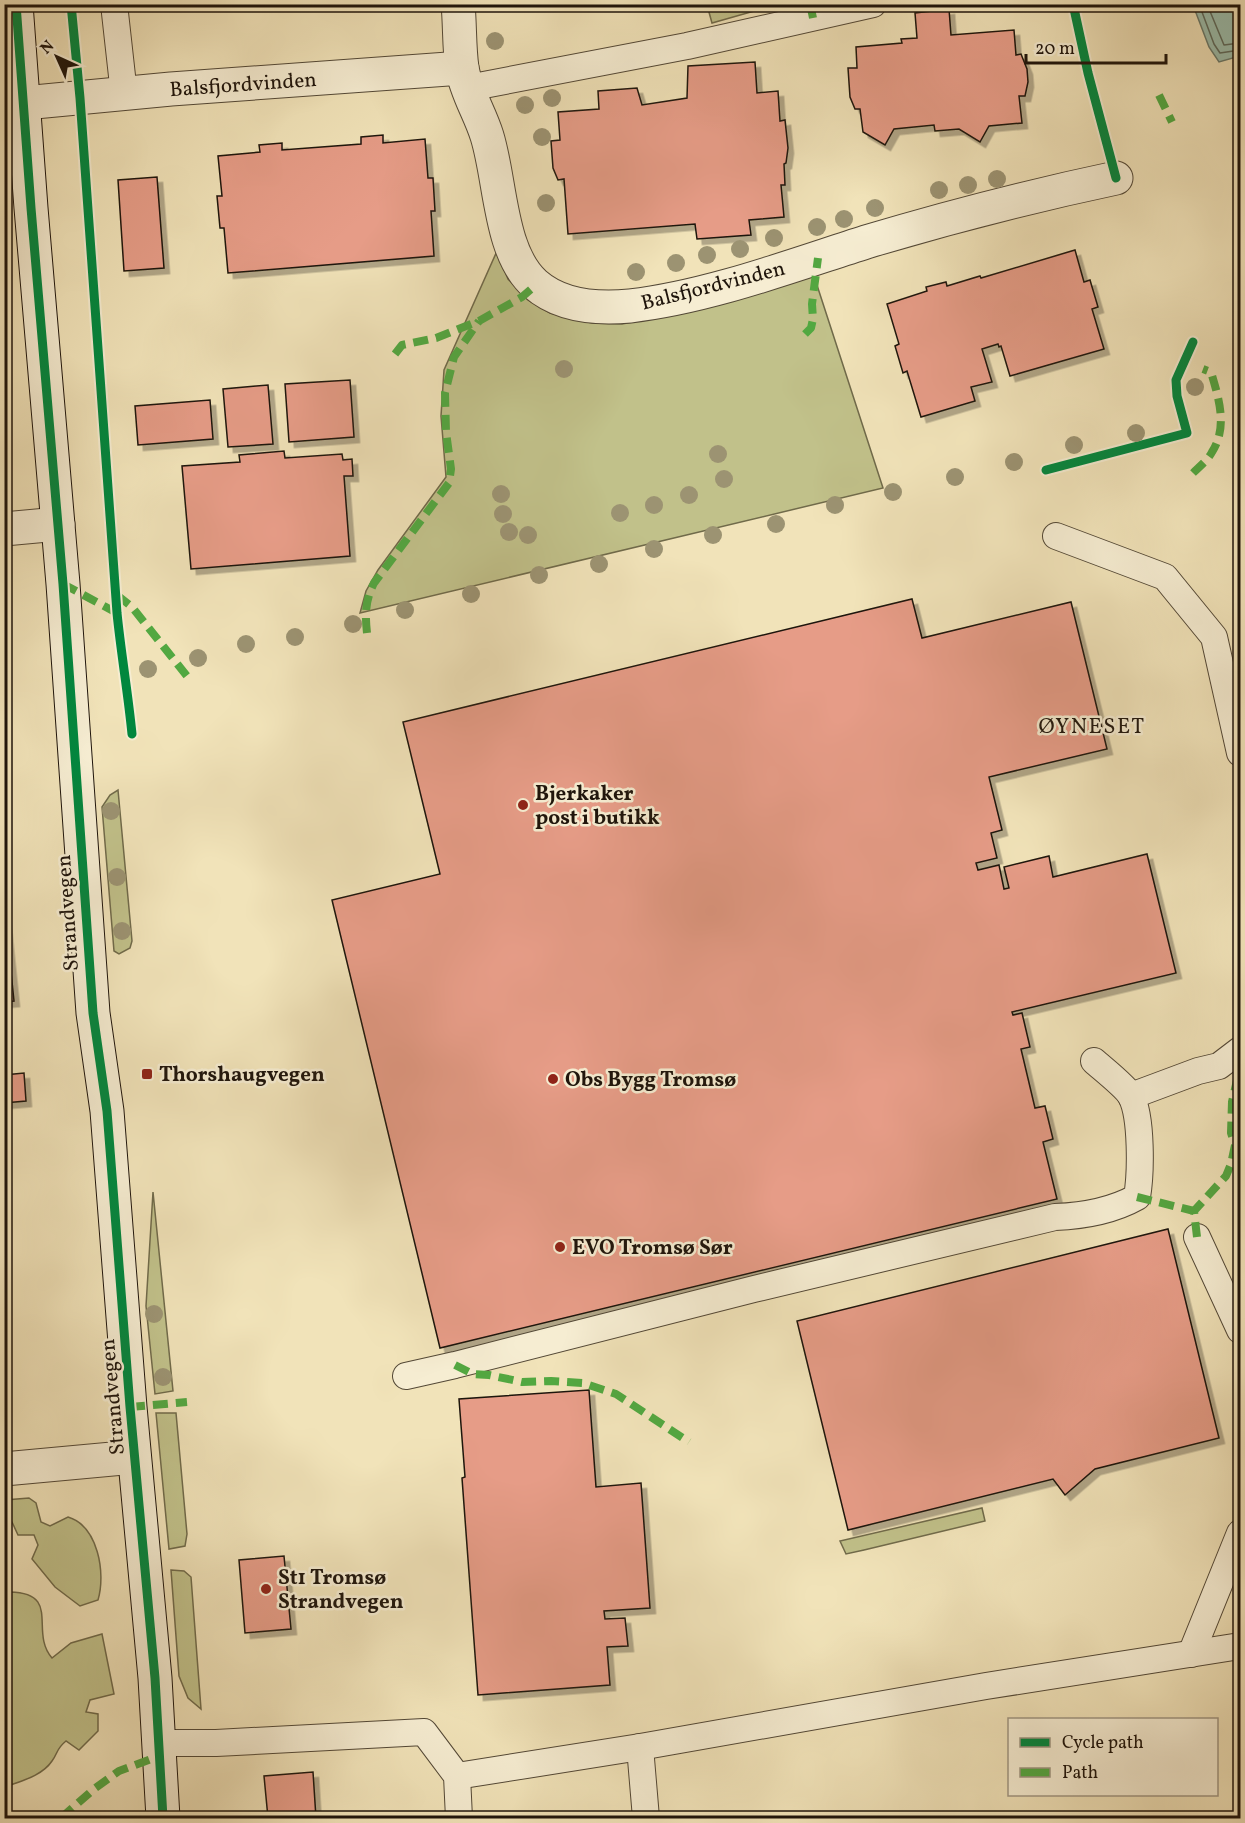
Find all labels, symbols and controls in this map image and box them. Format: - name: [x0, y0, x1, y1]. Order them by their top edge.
- north arrow: [27, 27, 87, 87]
- scale bar: [1026, 27, 1166, 65]
- text: N: [36, 36, 60, 60]
- text: 20 m: [1035, 37, 1075, 62]
- street label: Balsfjordvinden: [168, 66, 318, 105]
- street label: Balsfjordvinden: [638, 255, 788, 318]
- district label: ØYNESET: [1038, 712, 1146, 743]
- place label: Bjerkaker post i butikk: [535, 780, 660, 833]
- marker: Bjerkaker post i butikk: [516, 798, 530, 812]
- street label: Strandvegen: [50, 854, 87, 972]
- place label: Thorshaugvegen: [159, 1061, 325, 1090]
- place label: Obs Bygg Tromsø: [565, 1066, 736, 1095]
- marker: Thorshaugvegen: [140, 1067, 154, 1081]
- marker: Obs Bygg Tromsø: [546, 1072, 560, 1086]
- place label: EVO Tromsø Sør: [572, 1234, 733, 1263]
- marker: EVO Tromsø Sør: [553, 1240, 567, 1254]
- street label: Strandvegen: [94, 1337, 133, 1456]
- place label: St1 Tromsø Strandvegen: [278, 1564, 404, 1617]
- marker: St1 Tromsø Strandvegen: [259, 1582, 273, 1596]
- legend: [1008, 1718, 1218, 1796]
- text: Cycle path: [1062, 1731, 1144, 1756]
- text: Path: [1062, 1761, 1098, 1786]

